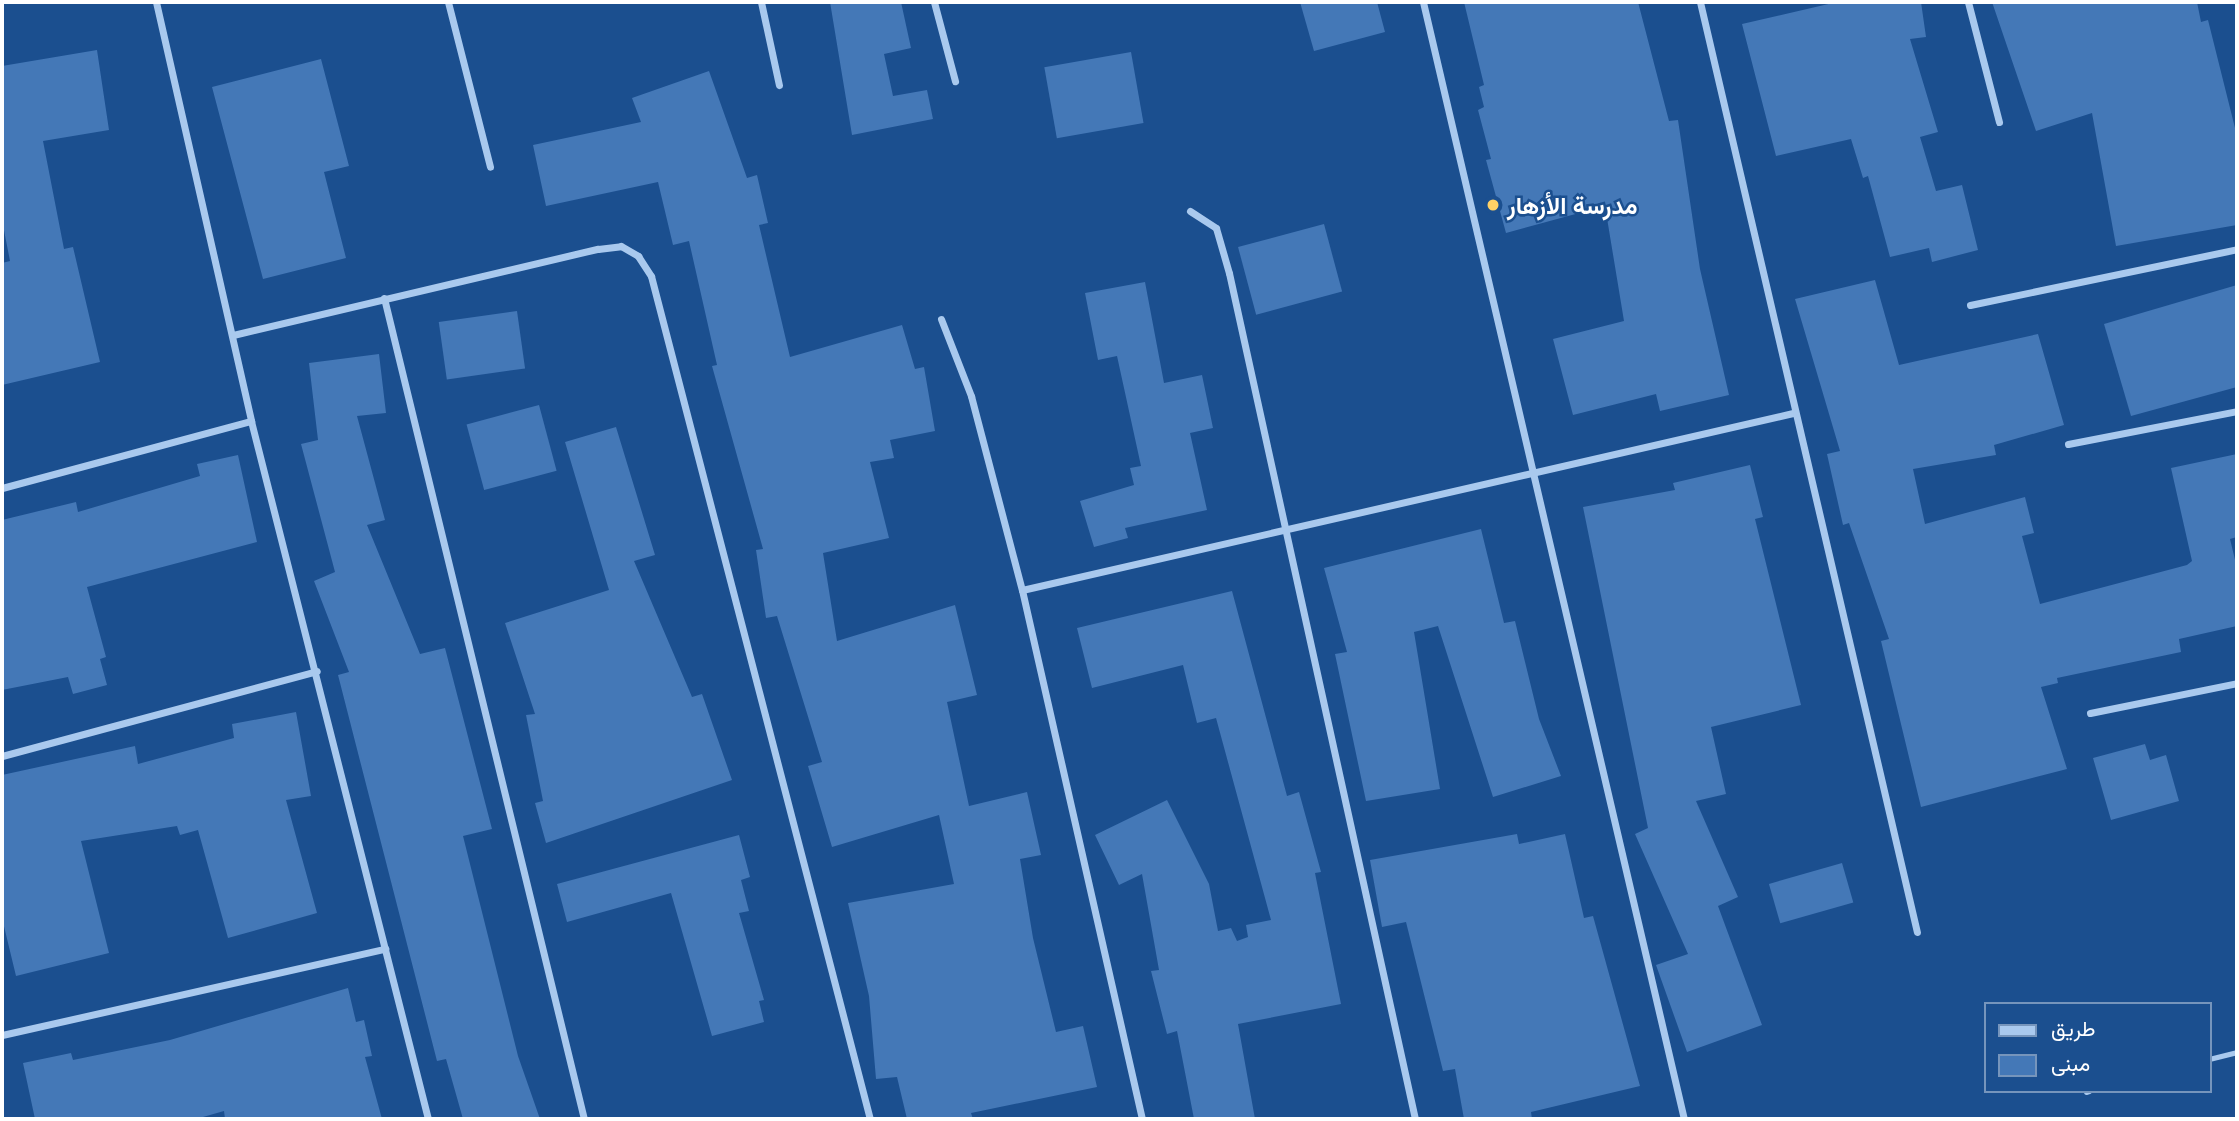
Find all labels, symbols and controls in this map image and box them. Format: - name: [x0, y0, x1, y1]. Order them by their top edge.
- place label: مدرسة الأزهار: [1507, 191, 1637, 219]
- marker: مدرسة الأزهار: [1485, 197, 1501, 213]
- legend: [1983, 1002, 2211, 1093]
- text: طريق: [2051, 1014, 2096, 1042]
- text: مبنى: [2051, 1049, 2090, 1077]

